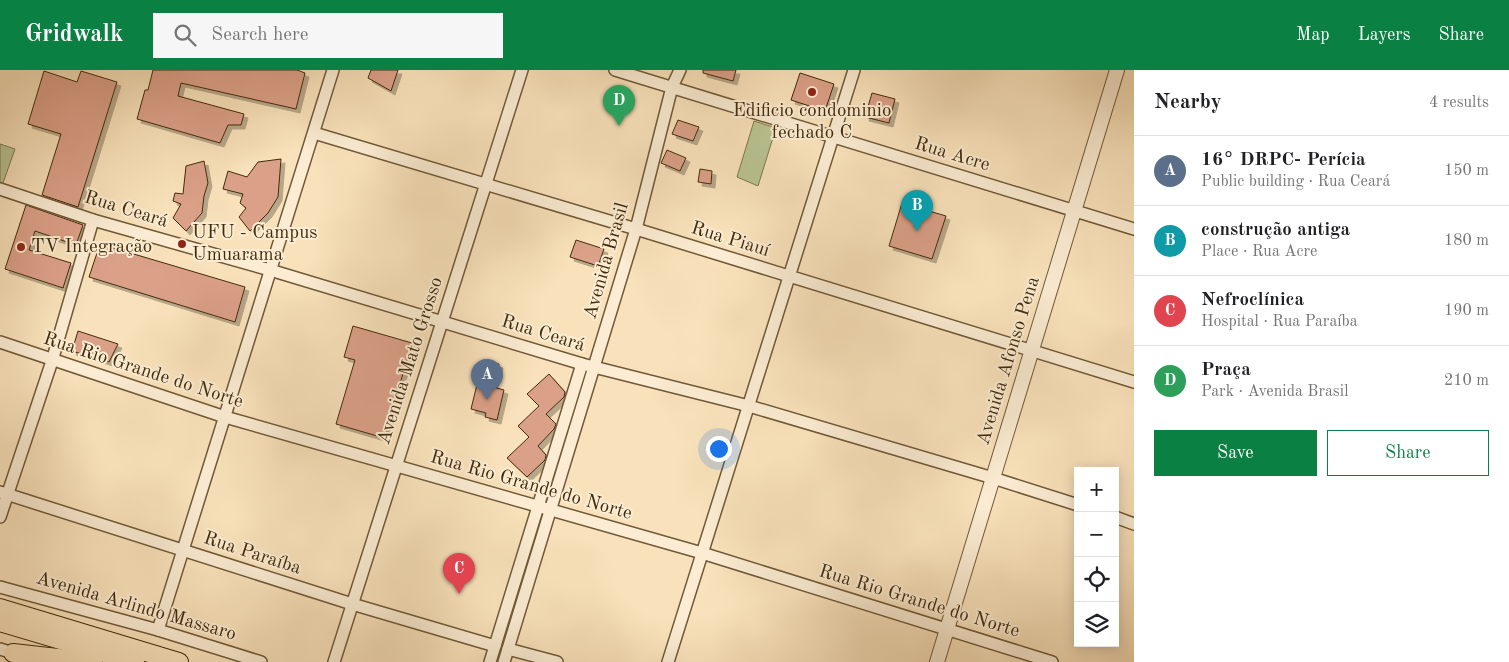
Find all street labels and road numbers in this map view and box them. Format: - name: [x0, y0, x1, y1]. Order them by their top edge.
- street label: Rua Acre: [912, 135, 992, 175]
- street label: Rua Ceará: [82, 188, 171, 232]
- street label: Avenida Brasil: [581, 201, 633, 321]
- street label: Rua Piauí: [688, 219, 772, 261]
- street label: Avenida Afonso Pena: [974, 274, 1044, 447]
- street label: Avenida Mato Grosso: [375, 275, 447, 447]
- street label: Rua Ceará: [499, 312, 588, 356]
- street label: Rua Rio Grande do Norte: [41, 330, 245, 412]
- street label: Rua Rio Grande do Norte: [428, 448, 634, 524]
- street label: Rua Paraíba: [201, 529, 304, 579]
- street label: Rua Rio Grande do Norte: [816, 562, 1022, 642]
- street label: Avenida Arlindo Massaro: [34, 569, 238, 645]

